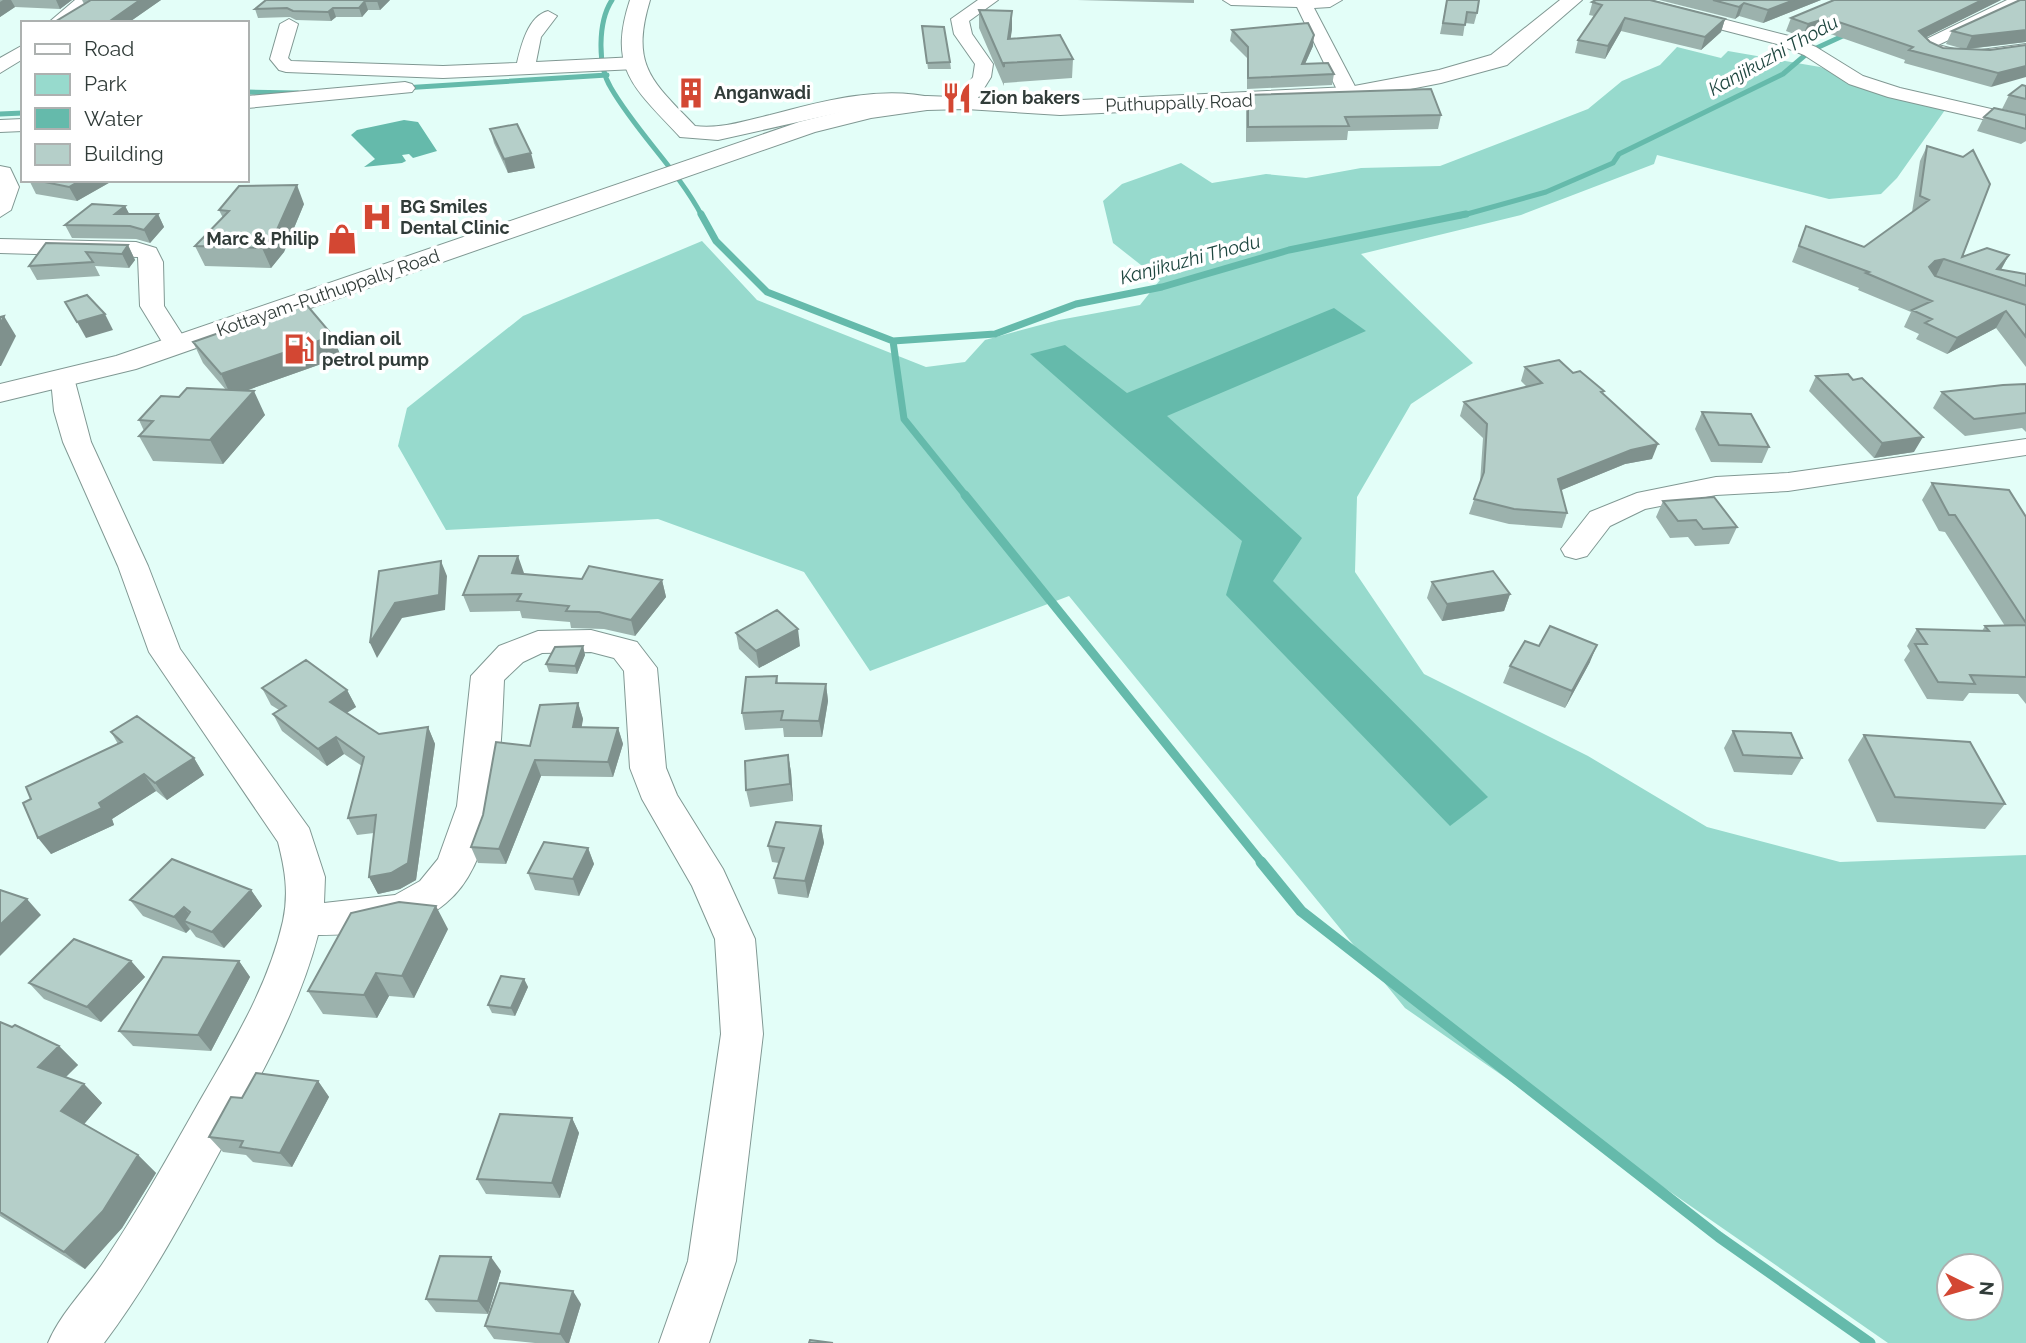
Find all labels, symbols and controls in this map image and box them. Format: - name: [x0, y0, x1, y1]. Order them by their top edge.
- water label: Kanjikuzhi Thodu: [1704, 10, 1842, 100]
- legend: [21, 21, 248, 182]
- text: Road: [84, 36, 134, 61]
- text: Park: [84, 71, 127, 96]
- building icon: Anganwadi: [674, 76, 708, 110]
- restaurant icon: Zion bakers: [940, 81, 974, 115]
- place label: Anganwadi: [714, 82, 811, 103]
- place label: Zion bakers: [980, 87, 1080, 108]
- street label: Puthuppally Road: [1105, 89, 1253, 116]
- text: Water: [84, 106, 143, 131]
- text: Building: [84, 141, 164, 166]
- place label: BG Smiles Dental Clinic: [400, 196, 510, 238]
- hospital icon: BG Smiles Dental Clinic: [360, 200, 394, 234]
- shop icon: Marc & Philip: [325, 222, 359, 256]
- place label: Marc & Philip: [206, 228, 319, 249]
- water label: Kanjikuzhi Thodu: [1117, 230, 1263, 288]
- street label: Kottayam-Puthuppally Road: [214, 244, 442, 341]
- place label: Indian oil petrol pump: [322, 328, 429, 370]
- fuel station icon: Indian oil petrol pump: [282, 332, 316, 366]
- north arrow: [1935, 1252, 2005, 1322]
- text: N: [1975, 1280, 1999, 1297]

